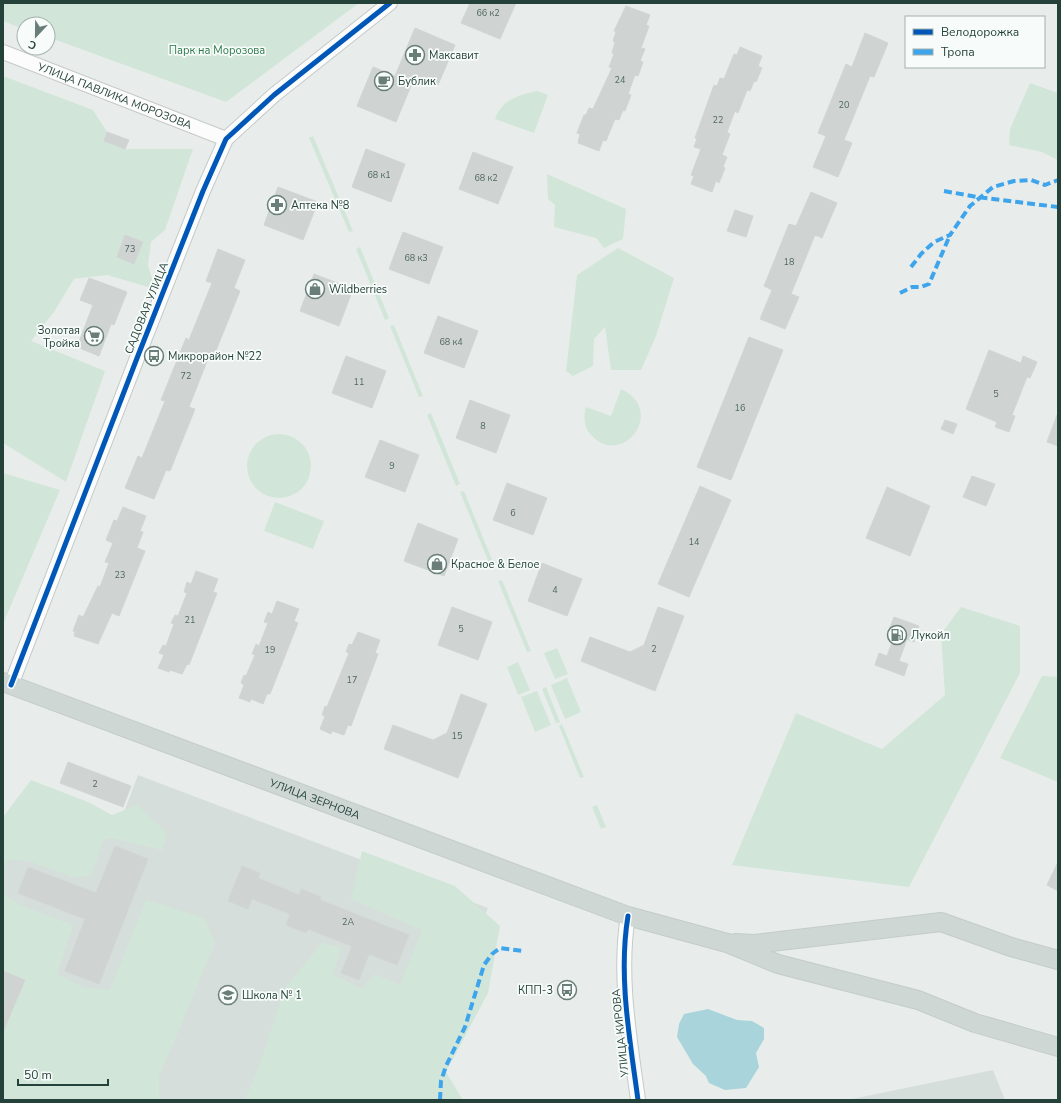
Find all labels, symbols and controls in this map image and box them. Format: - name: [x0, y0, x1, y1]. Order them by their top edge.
- house number: 66 к2: [476, 7, 500, 19]
- north arrow: [16, 16, 56, 56]
- legend: [905, 16, 1045, 68]
- text: Велодорожка: [941, 24, 1019, 40]
- text: С: [26, 36, 39, 53]
- park label: Парк на Морозова: [169, 43, 265, 58]
- pharmacy icon: Максавит: [404, 44, 426, 66]
- text: Тропа: [941, 44, 975, 60]
- place label: Максавит: [429, 48, 479, 63]
- street label: УЛИЦА ПАВЛИКА МОРОЗОВА: [34, 59, 194, 133]
- cafe icon: Бублик: [373, 70, 395, 92]
- place label: Бублик: [398, 74, 436, 89]
- house number: 24: [615, 74, 626, 86]
- house number: 20: [839, 99, 849, 111]
- house number: 22: [713, 114, 723, 126]
- house number: 68 к1: [367, 169, 391, 181]
- house number: 68 к2: [474, 172, 498, 184]
- pharmacy icon: Аптека №8: [266, 194, 288, 216]
- place label: Аптека №8: [291, 198, 350, 213]
- house number: 73: [125, 243, 135, 255]
- house number: 68 к3: [404, 252, 428, 264]
- house number: 18: [784, 256, 794, 268]
- street label: САДОВАЯ УЛИЦА: [121, 260, 172, 356]
- shop icon: Wildberries: [304, 278, 326, 300]
- place label: Wildberries: [329, 282, 387, 297]
- place label: Золотая Тройка: [38, 323, 80, 351]
- supermarket icon: Золотая Тройка: [83, 325, 105, 347]
- house number: 68 к4: [439, 336, 463, 348]
- bus stop icon: Микрорайон №22: [143, 345, 165, 367]
- place label: Микрорайон №22: [168, 349, 262, 364]
- house number: 72: [181, 370, 191, 382]
- house number: 11: [354, 376, 364, 388]
- house number: 5: [993, 388, 999, 400]
- house number: 16: [735, 402, 745, 414]
- house number: 8: [480, 420, 486, 432]
- house number: 9: [389, 460, 395, 472]
- house number: 6: [510, 507, 516, 519]
- house number: 14: [689, 536, 700, 548]
- shop icon: Красное & Белое: [426, 553, 448, 575]
- place label: Красное & Белое: [451, 557, 539, 572]
- house number: 23: [115, 569, 125, 581]
- house number: 4: [552, 584, 558, 596]
- house number: 21: [185, 614, 195, 626]
- house number: 5: [458, 623, 464, 635]
- fuel station icon: Лукойл: [886, 624, 908, 646]
- place label: Лукойл: [911, 628, 950, 643]
- house number: 2: [651, 643, 657, 655]
- house number: 19: [265, 644, 275, 656]
- house number: 17: [347, 674, 357, 686]
- house number: 15: [452, 730, 462, 742]
- street label: УЛИЦА ЗЕРНОВА: [266, 775, 362, 823]
- house number: 2: [92, 778, 98, 790]
- house number: 2А: [342, 916, 354, 928]
- bus stop icon: КПП-3: [556, 979, 578, 1001]
- place label: КПП-3: [518, 983, 553, 998]
- school or university icon: Школа № 1: [217, 984, 239, 1006]
- place label: Школа № 1: [242, 988, 302, 1003]
- street label: УЛИЦА КИРОВА: [608, 988, 633, 1079]
- scale bar: [18, 1061, 108, 1087]
- text: 50 m: [24, 1067, 52, 1083]

